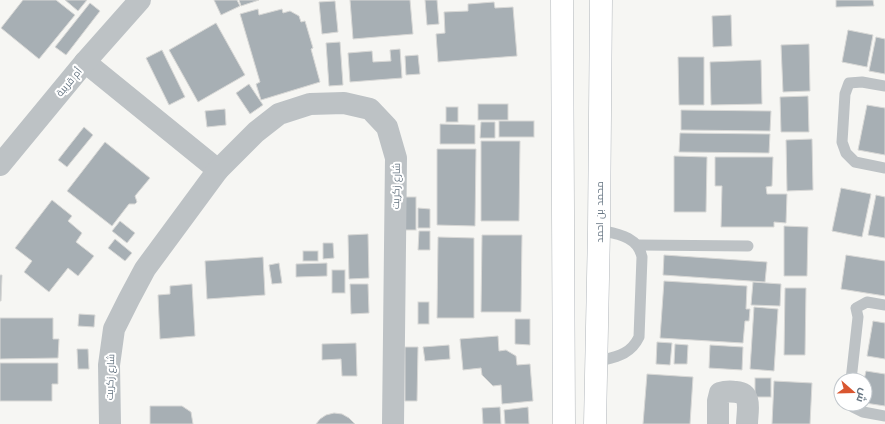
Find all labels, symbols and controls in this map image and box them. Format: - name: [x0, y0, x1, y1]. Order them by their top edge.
- street label: أم قريبة: [53, 65, 86, 100]
- street label: شارع زكريت: [390, 163, 403, 209]
- street label: محمد بن احمد: [594, 181, 606, 243]
- street label: شارع زكريت: [104, 354, 117, 400]
- north arrow: [833, 372, 873, 412]
- text: ش: [853, 386, 870, 404]

